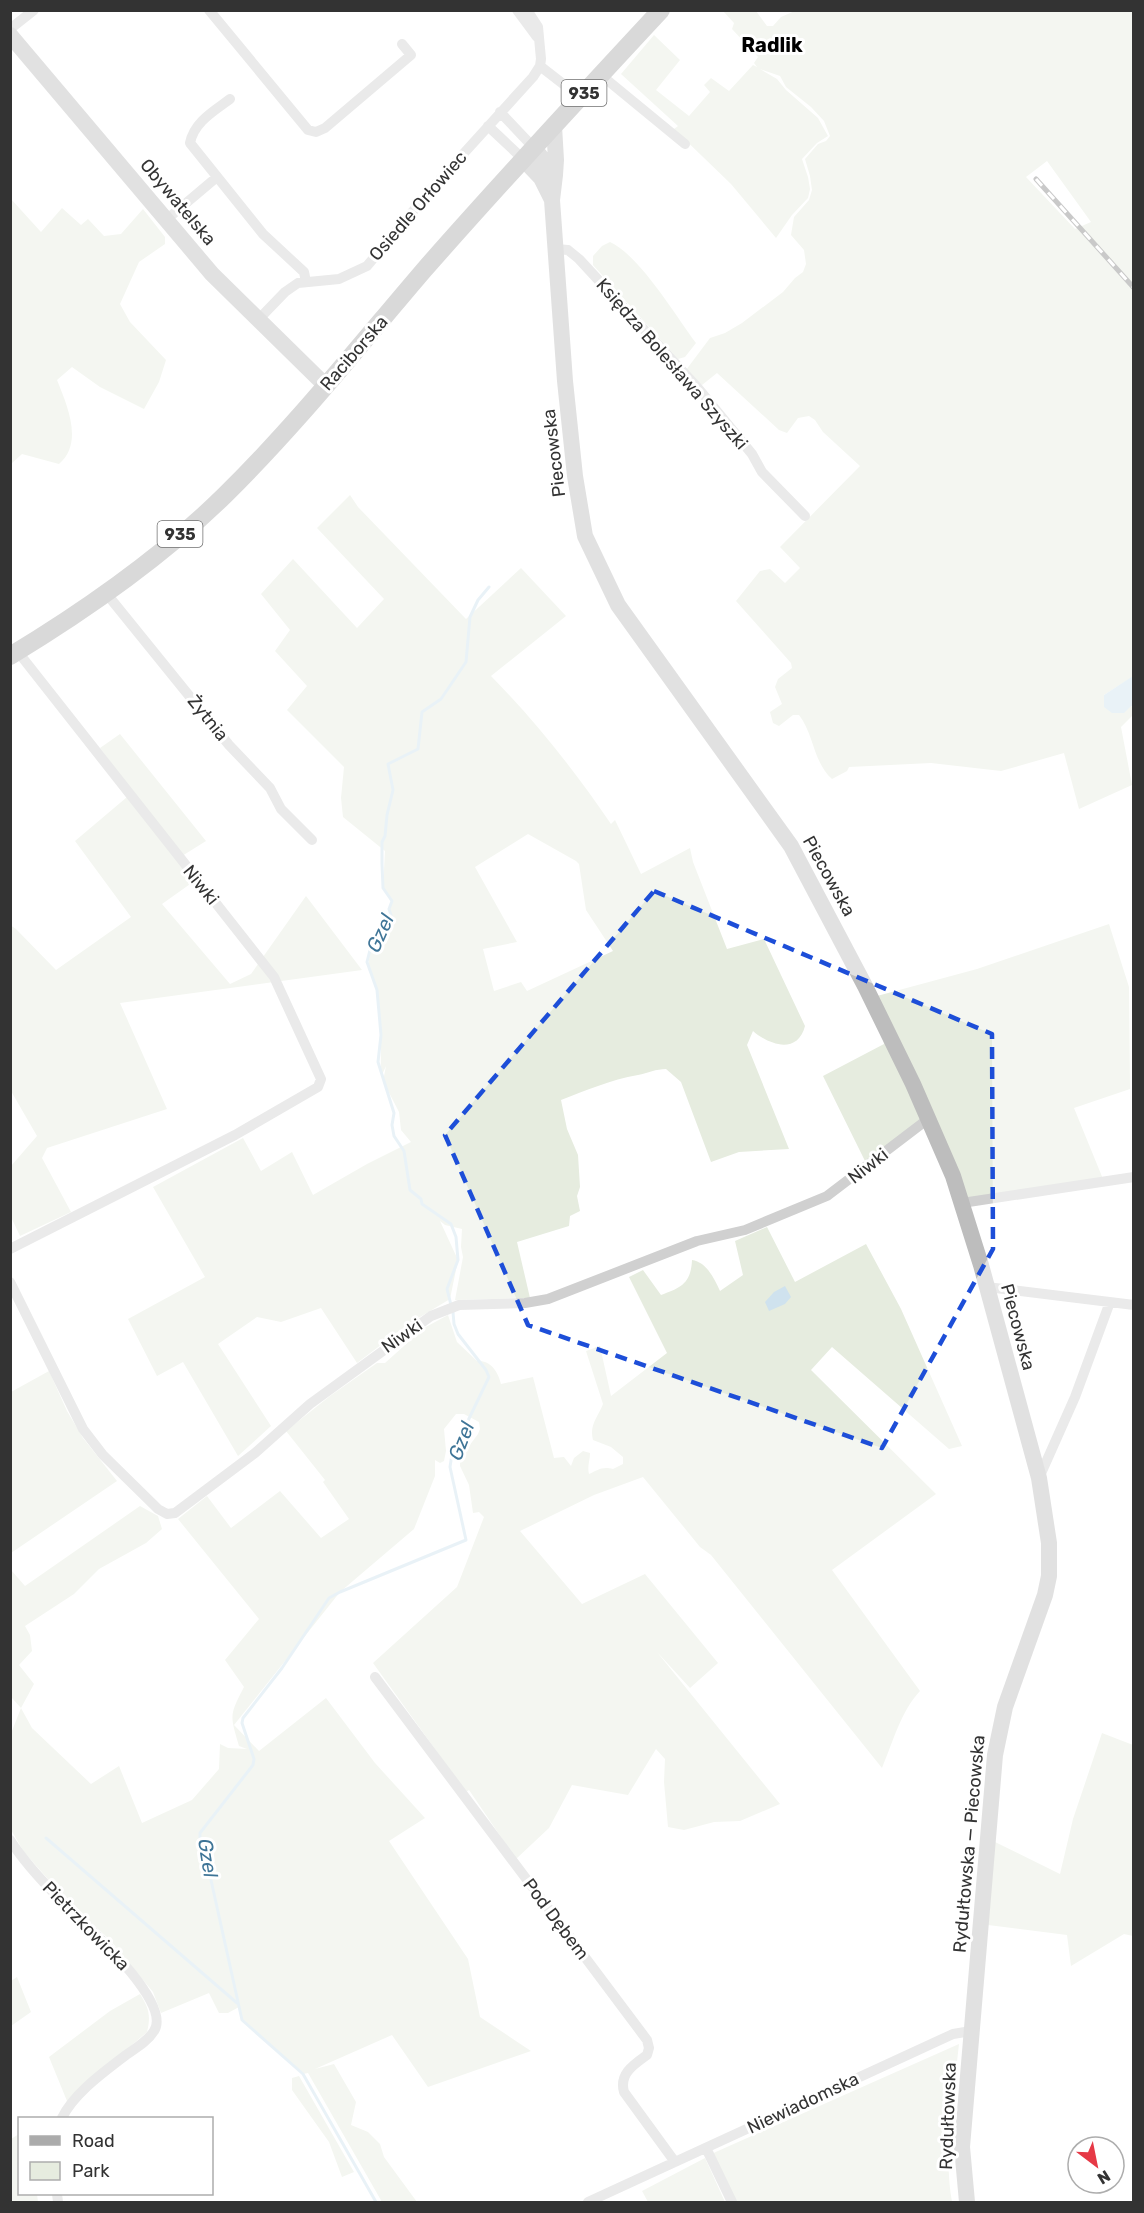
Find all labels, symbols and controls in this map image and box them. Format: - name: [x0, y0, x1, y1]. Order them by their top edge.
- district label: Radlik: [741, 33, 803, 57]
- road number: 935: [562, 80, 606, 106]
- street label: Osiedle Orłowiec: [364, 147, 472, 265]
- street label: Obywatelska: [135, 154, 221, 250]
- street label: Księdza Bolesława Szyszki: [592, 274, 752, 454]
- street label: Raciborska: [315, 311, 393, 395]
- street label: Piecowska: [538, 408, 570, 498]
- road number: 935: [158, 521, 202, 547]
- street label: Żytnia: [183, 691, 233, 745]
- street label: Piecowska: [798, 832, 860, 920]
- street label: Niwki: [178, 861, 224, 909]
- water label: Gzel: [361, 909, 399, 956]
- street label: Niwki: [844, 1143, 892, 1189]
- street label: Piecowska: [996, 1281, 1040, 1373]
- street label: Niwki: [377, 1314, 427, 1358]
- water label: Gzel: [443, 1417, 480, 1464]
- street label: Rydułtowska — Piecowska: [949, 1734, 989, 1954]
- water label: Gzel: [193, 1837, 223, 1881]
- street label: Pod Dębem: [518, 1874, 594, 1964]
- street label: Pietrzkowicka: [38, 1877, 134, 1975]
- street label: Rydułtowska: [935, 2062, 961, 2170]
- street label: Niewiadomska: [744, 2068, 862, 2138]
- legend: [18, 2117, 213, 2195]
- text: Road: [72, 2130, 115, 2152]
- north arrow: [1066, 2135, 1126, 2195]
- text: Park: [72, 2160, 110, 2182]
- text: N: [1094, 2166, 1114, 2188]

